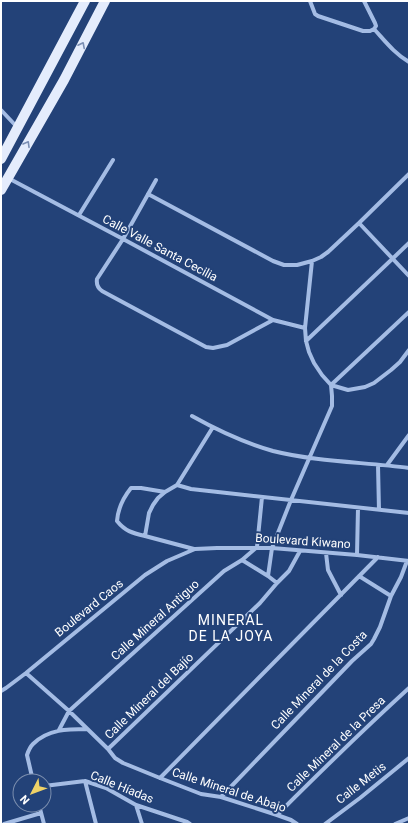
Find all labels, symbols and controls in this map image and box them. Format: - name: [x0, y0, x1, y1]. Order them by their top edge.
- one-way arrow: [77, 42, 85, 49]
- one-way arrow: [23, 141, 30, 148]
- street label: Calle Valle Santa Cecilia: [100, 212, 220, 284]
- street label: Boulevard Kiwano: [255, 531, 351, 551]
- street label: Boulevard Caos: [52, 576, 126, 640]
- street label: Calle Mineral Antiguo: [108, 577, 202, 663]
- district label: MINERAL DE LA JOYA: [189, 612, 273, 644]
- street label: Calle Mineral de la Costa: [268, 628, 370, 732]
- street label: Calle Mineral del Bajío: [102, 650, 196, 742]
- street label: Calle Mineral de la Presa: [284, 693, 388, 795]
- street label: Calle Metis: [333, 759, 389, 807]
- street label: Calle Mineral de Abajo: [170, 765, 288, 815]
- street label: Calle Híadas: [88, 768, 156, 806]
- north arrow: [12, 773, 52, 813]
- text: N: [17, 792, 32, 807]

